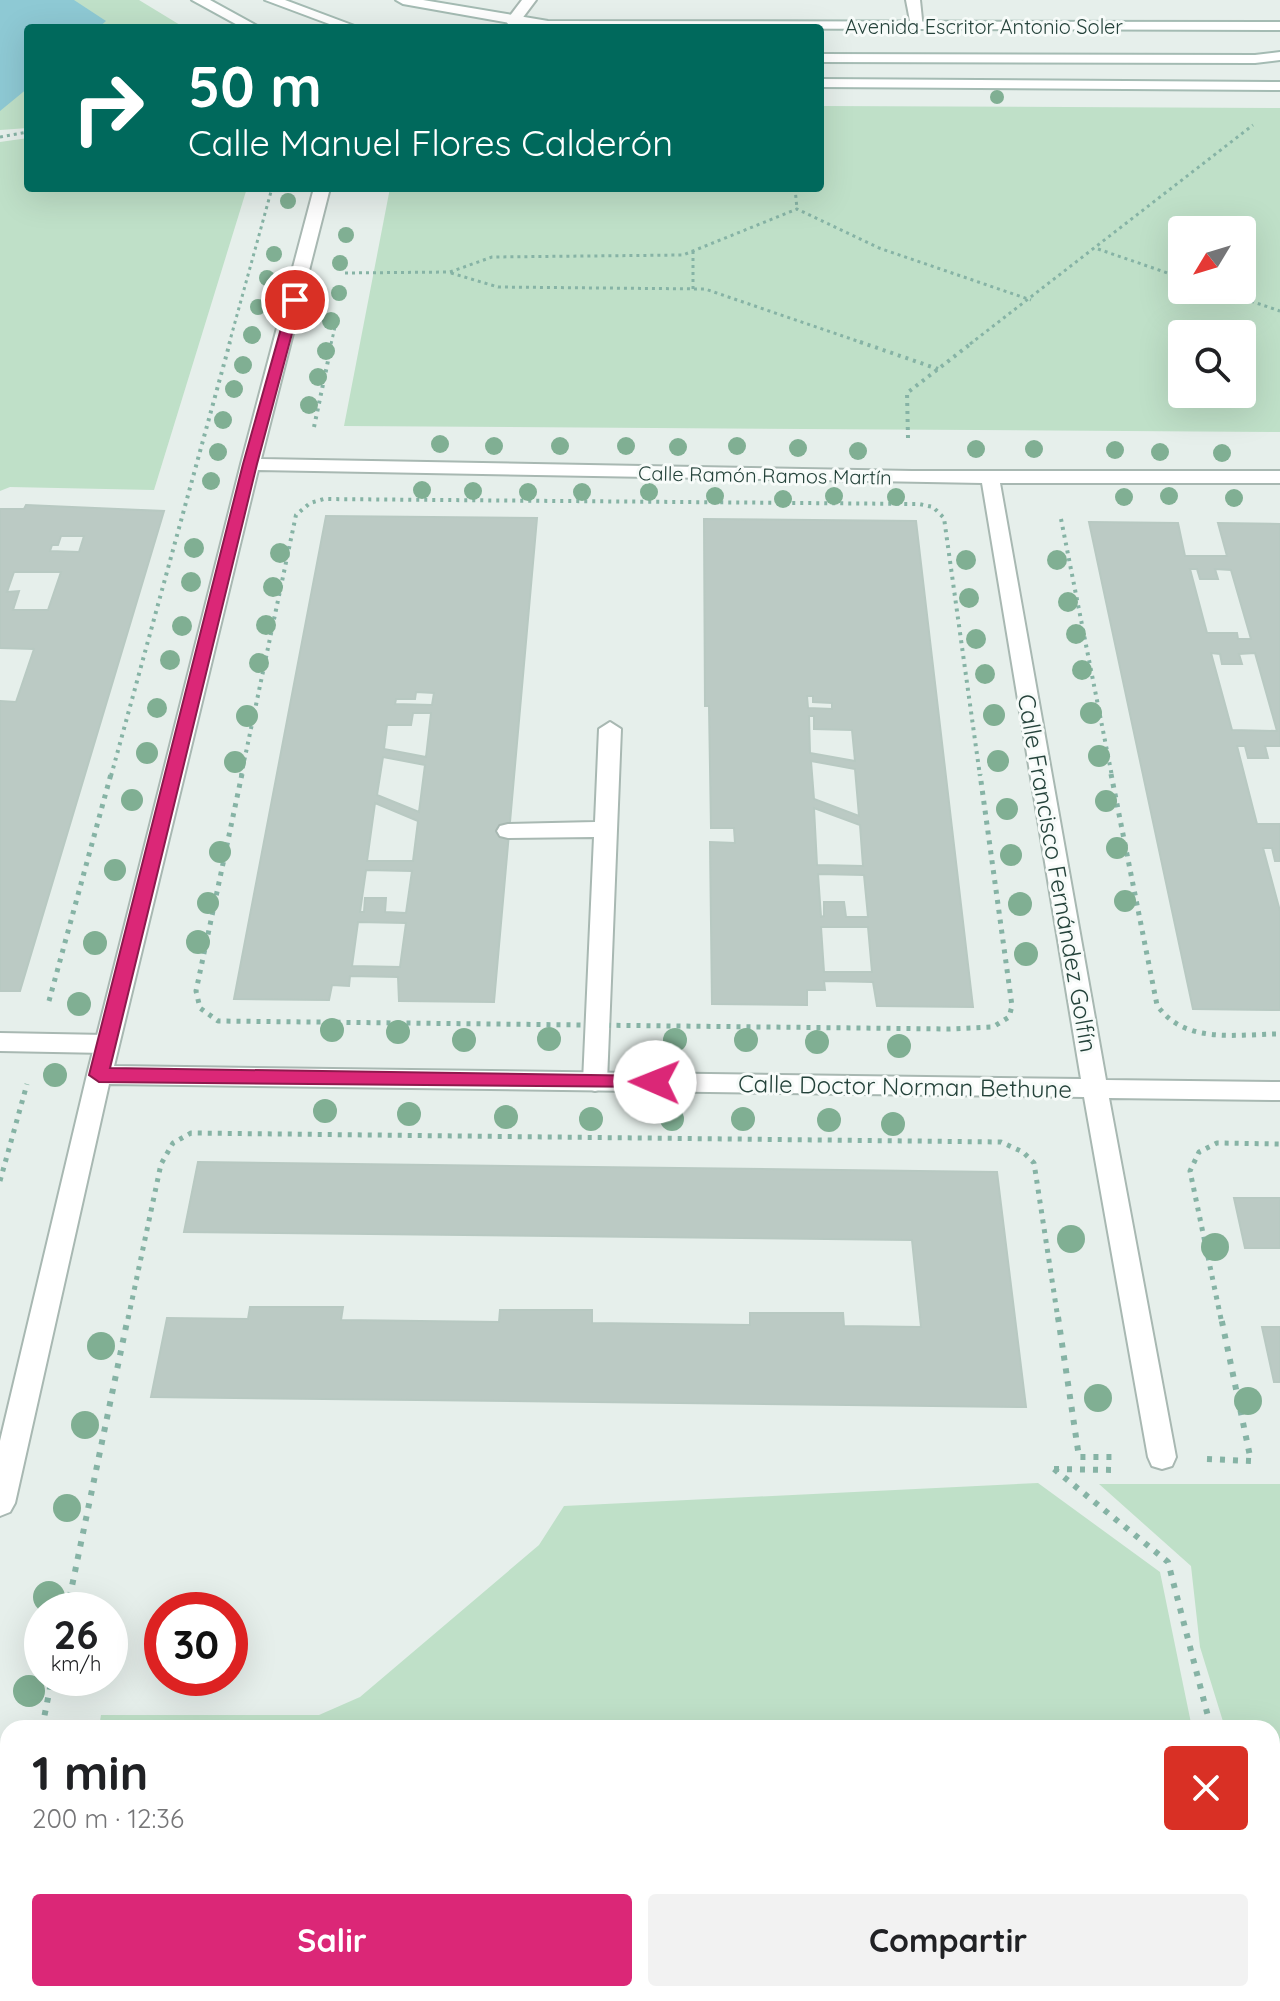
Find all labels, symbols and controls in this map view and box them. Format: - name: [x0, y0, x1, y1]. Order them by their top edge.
- street label: Avenida Escritor Antonio Soler: [845, 14, 1123, 39]
- text: 50 m: [188, 51, 322, 121]
- icon: right: [56, 56, 160, 160]
- text: Calle Manuel Flores Calderón: [188, 120, 673, 165]
- north arrow: [1168, 216, 1256, 304]
- map controls: [1168, 216, 1256, 408]
- pin: [261, 266, 329, 334]
- icon: arrive: [273, 278, 317, 322]
- button: search: [1168, 320, 1256, 408]
- street label: Calle Ramón Ramos Martín: [638, 460, 892, 490]
- street label: Calle Francisco Fernández Golfín: [1012, 692, 1104, 1054]
- position arrow: [613, 1040, 697, 1124]
- street label: Calle Doctor Norman Bethune: [738, 1068, 1072, 1104]
- speed limit sign: 30: [144, 1592, 248, 1696]
- text: 26: [54, 1609, 98, 1659]
- text: km/h: [51, 1651, 101, 1676]
- text: 1 min: [32, 1742, 148, 1802]
- button: close: [1164, 1746, 1248, 1830]
- text: 200 m · 12:36: [32, 1802, 184, 1835]
- button: Salir: [32, 1894, 632, 1986]
- button: Compartir: [648, 1894, 1248, 1986]

